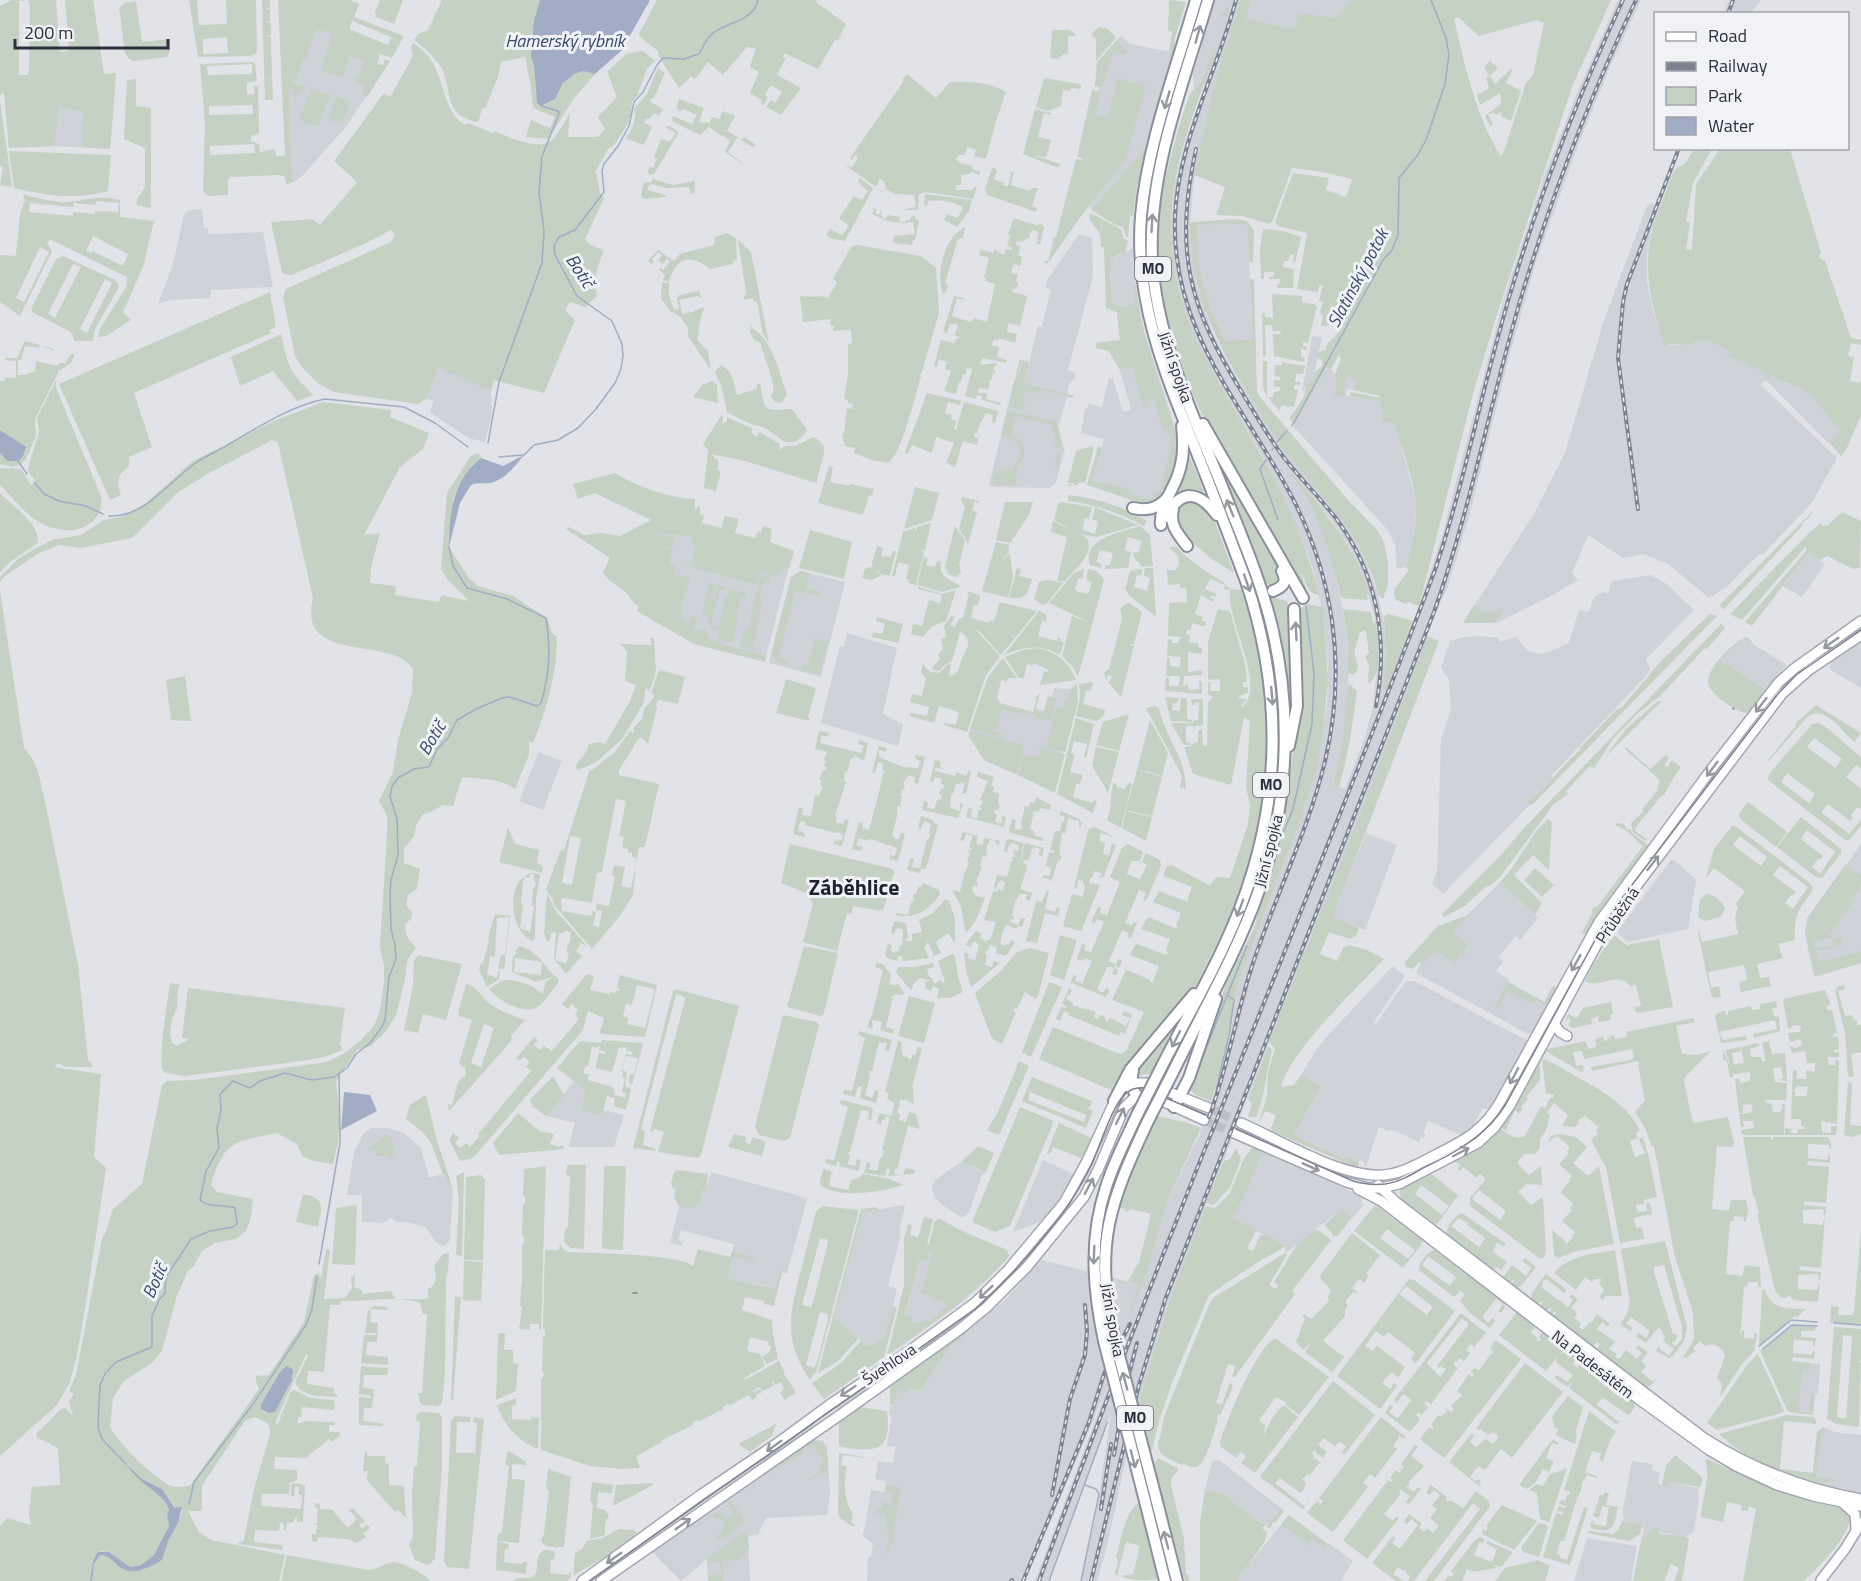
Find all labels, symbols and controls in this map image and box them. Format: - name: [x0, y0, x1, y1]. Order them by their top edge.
- scale bar: [15, 12, 168, 50]
- legend: [1654, 12, 1849, 150]
- text: 200 m: [24, 19, 73, 46]
- text: Road: [1708, 22, 1747, 49]
- one-way arrow: [1193, 25, 1204, 44]
- water label: Hamerský rybník: [505, 27, 627, 54]
- text: Railway: [1708, 52, 1768, 79]
- text: Park: [1708, 82, 1743, 109]
- one-way arrow: [1161, 90, 1172, 109]
- text: Water: [1708, 112, 1754, 139]
- one-way arrow: [1147, 213, 1158, 233]
- water label: Slatinský potok: [1320, 222, 1396, 332]
- water label: Botič: [559, 248, 603, 295]
- road number: MO: [1135, 257, 1171, 281]
- street label: Jižní spojka: [1153, 328, 1199, 406]
- one-way arrow: [1224, 500, 1235, 518]
- one-way arrow: [1242, 573, 1253, 592]
- one-way arrow: [1290, 622, 1301, 642]
- one-way arrow: [1823, 637, 1840, 649]
- one-way arrow: [1266, 686, 1277, 706]
- one-way arrow: [1754, 697, 1767, 713]
- water label: Botič: [411, 713, 454, 760]
- one-way arrow: [1705, 760, 1718, 776]
- road number: MO: [1253, 773, 1289, 797]
- street label: Jižní spojka: [1247, 812, 1289, 890]
- one-way arrow: [1647, 856, 1660, 872]
- district label: Záběhlice: [809, 870, 899, 904]
- street label: Průběžná: [1589, 882, 1645, 948]
- one-way arrow: [1234, 898, 1245, 916]
- one-way arrow: [1570, 954, 1582, 971]
- one-way arrow: [1170, 1030, 1182, 1047]
- one-way arrow: [1508, 1067, 1520, 1084]
- one-way arrow: [1115, 1108, 1127, 1126]
- one-way arrow: [1452, 1146, 1469, 1158]
- one-way arrow: [1301, 1161, 1319, 1173]
- one-way arrow: [1083, 1178, 1095, 1195]
- one-way arrow: [1088, 1244, 1100, 1264]
- water label: Botič: [135, 1256, 175, 1303]
- street label: Jižní spojka: [1095, 1281, 1131, 1359]
- one-way arrow: [979, 1285, 994, 1300]
- street label: Na Padesátém: [1547, 1324, 1639, 1404]
- street label: Švehlova: [857, 1337, 921, 1391]
- one-way arrow: [1119, 1372, 1130, 1391]
- one-way arrow: [839, 1385, 856, 1398]
- road number: MO: [1117, 1406, 1153, 1430]
- one-way arrow: [766, 1440, 782, 1452]
- one-way arrow: [1128, 1449, 1140, 1468]
- one-way arrow: [675, 1518, 691, 1530]
- one-way arrow: [1160, 1531, 1172, 1550]
- one-way arrow: [607, 1552, 623, 1564]

